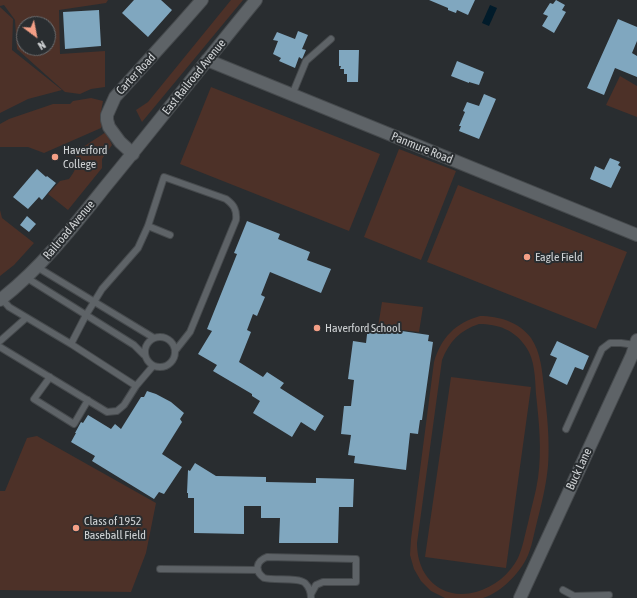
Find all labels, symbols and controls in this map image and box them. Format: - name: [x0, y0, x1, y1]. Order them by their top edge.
- north arrow: [16, 16, 56, 56]
- street label: East Railroad Avenue: [159, 36, 229, 118]
- text: N: [36, 39, 48, 52]
- street label: Carter Road: [113, 50, 159, 98]
- street label: Panmure Road: [389, 129, 455, 167]
- place label: Haverford College: [63, 143, 107, 171]
- marker: Haverford College: [50, 152, 60, 162]
- street label: Railroad Avenue: [40, 197, 98, 263]
- place label: Eagle Field: [535, 250, 583, 264]
- marker: Eagle Field: [522, 252, 532, 262]
- place label: Haverford School: [325, 321, 401, 335]
- marker: Haverford School: [312, 323, 322, 333]
- street label: Buck Lane: [563, 446, 595, 492]
- place label: Class of 1952 Baseball Field: [84, 514, 146, 542]
- marker: Class of 1952 Baseball Field: [71, 523, 81, 533]

